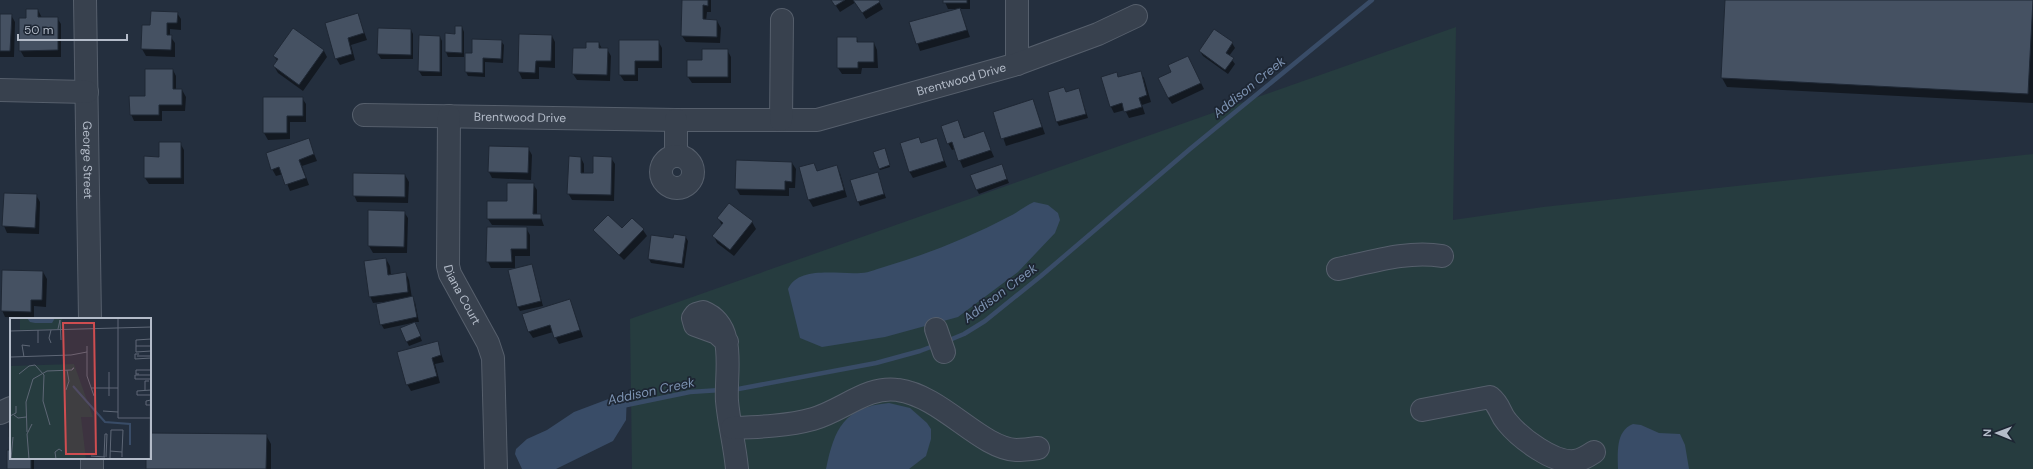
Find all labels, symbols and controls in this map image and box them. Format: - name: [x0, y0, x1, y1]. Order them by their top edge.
- scale bar: [18, 16, 127, 42]
- text: 50 m: [24, 22, 53, 38]
- water label: Addison Creek: [1209, 52, 1289, 122]
- street label: Brentwood Drive: [915, 59, 1008, 100]
- street label: Brentwood Drive: [474, 109, 566, 126]
- street label: George Street: [79, 121, 96, 199]
- water label: Addison Creek: [959, 259, 1041, 327]
- street label: Diana Court: [440, 263, 485, 328]
- inset map: [10, 318, 151, 459]
- water label: Addison Creek: [605, 373, 696, 409]
- north arrow: [1977, 413, 2017, 453]
- text: N: [1980, 429, 1994, 437]

